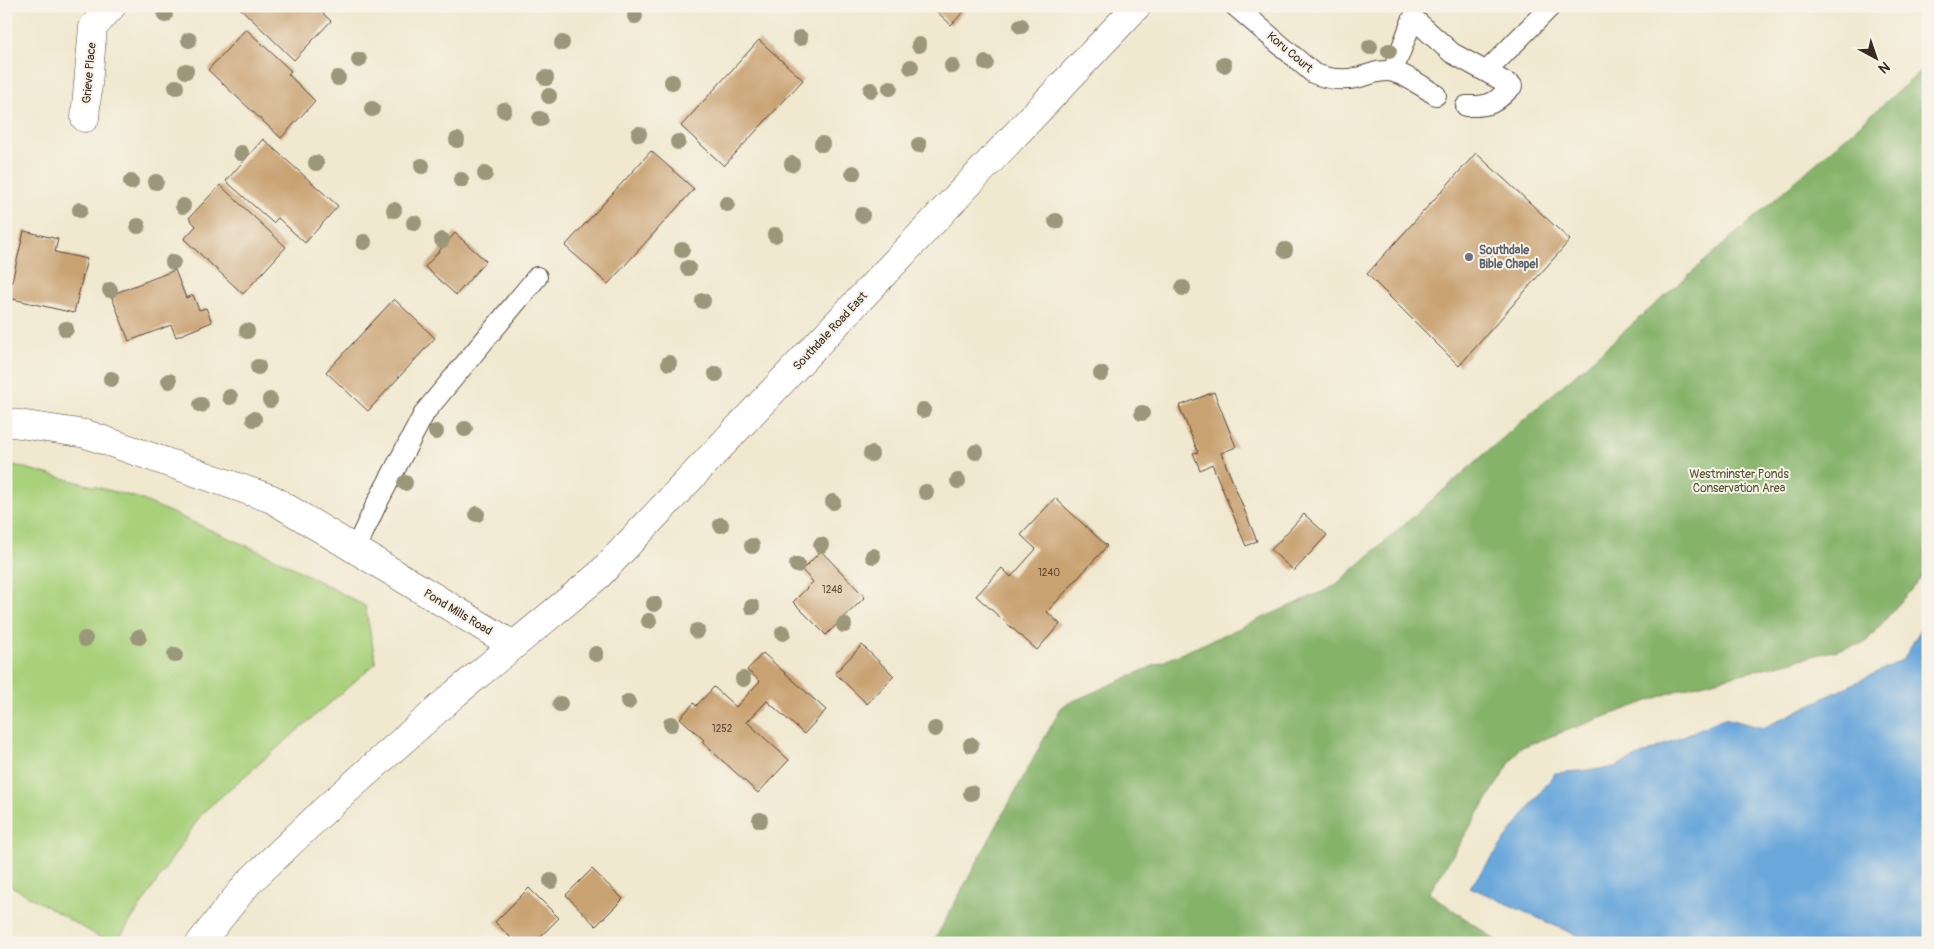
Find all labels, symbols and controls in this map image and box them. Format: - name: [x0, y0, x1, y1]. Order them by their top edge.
- street label: Koru Court: [1264, 29, 1316, 76]
- north arrow: [1852, 32, 1902, 82]
- street label: Grieve Place: [79, 42, 100, 104]
- text: N: [1875, 58, 1893, 77]
- place label: Southdale Bible Chapel: [1479, 243, 1538, 272]
- marker: Southdale Bible Chapel: [1463, 251, 1475, 263]
- street label: Southdale Road East: [790, 289, 871, 374]
- park label: Westminster Ponds Conservation Area: [1689, 467, 1789, 496]
- house number: 1240: [1038, 567, 1060, 579]
- house number: 1248: [822, 584, 842, 596]
- street label: Pond Mills Road: [421, 586, 495, 639]
- house number: 1252: [712, 723, 733, 735]

